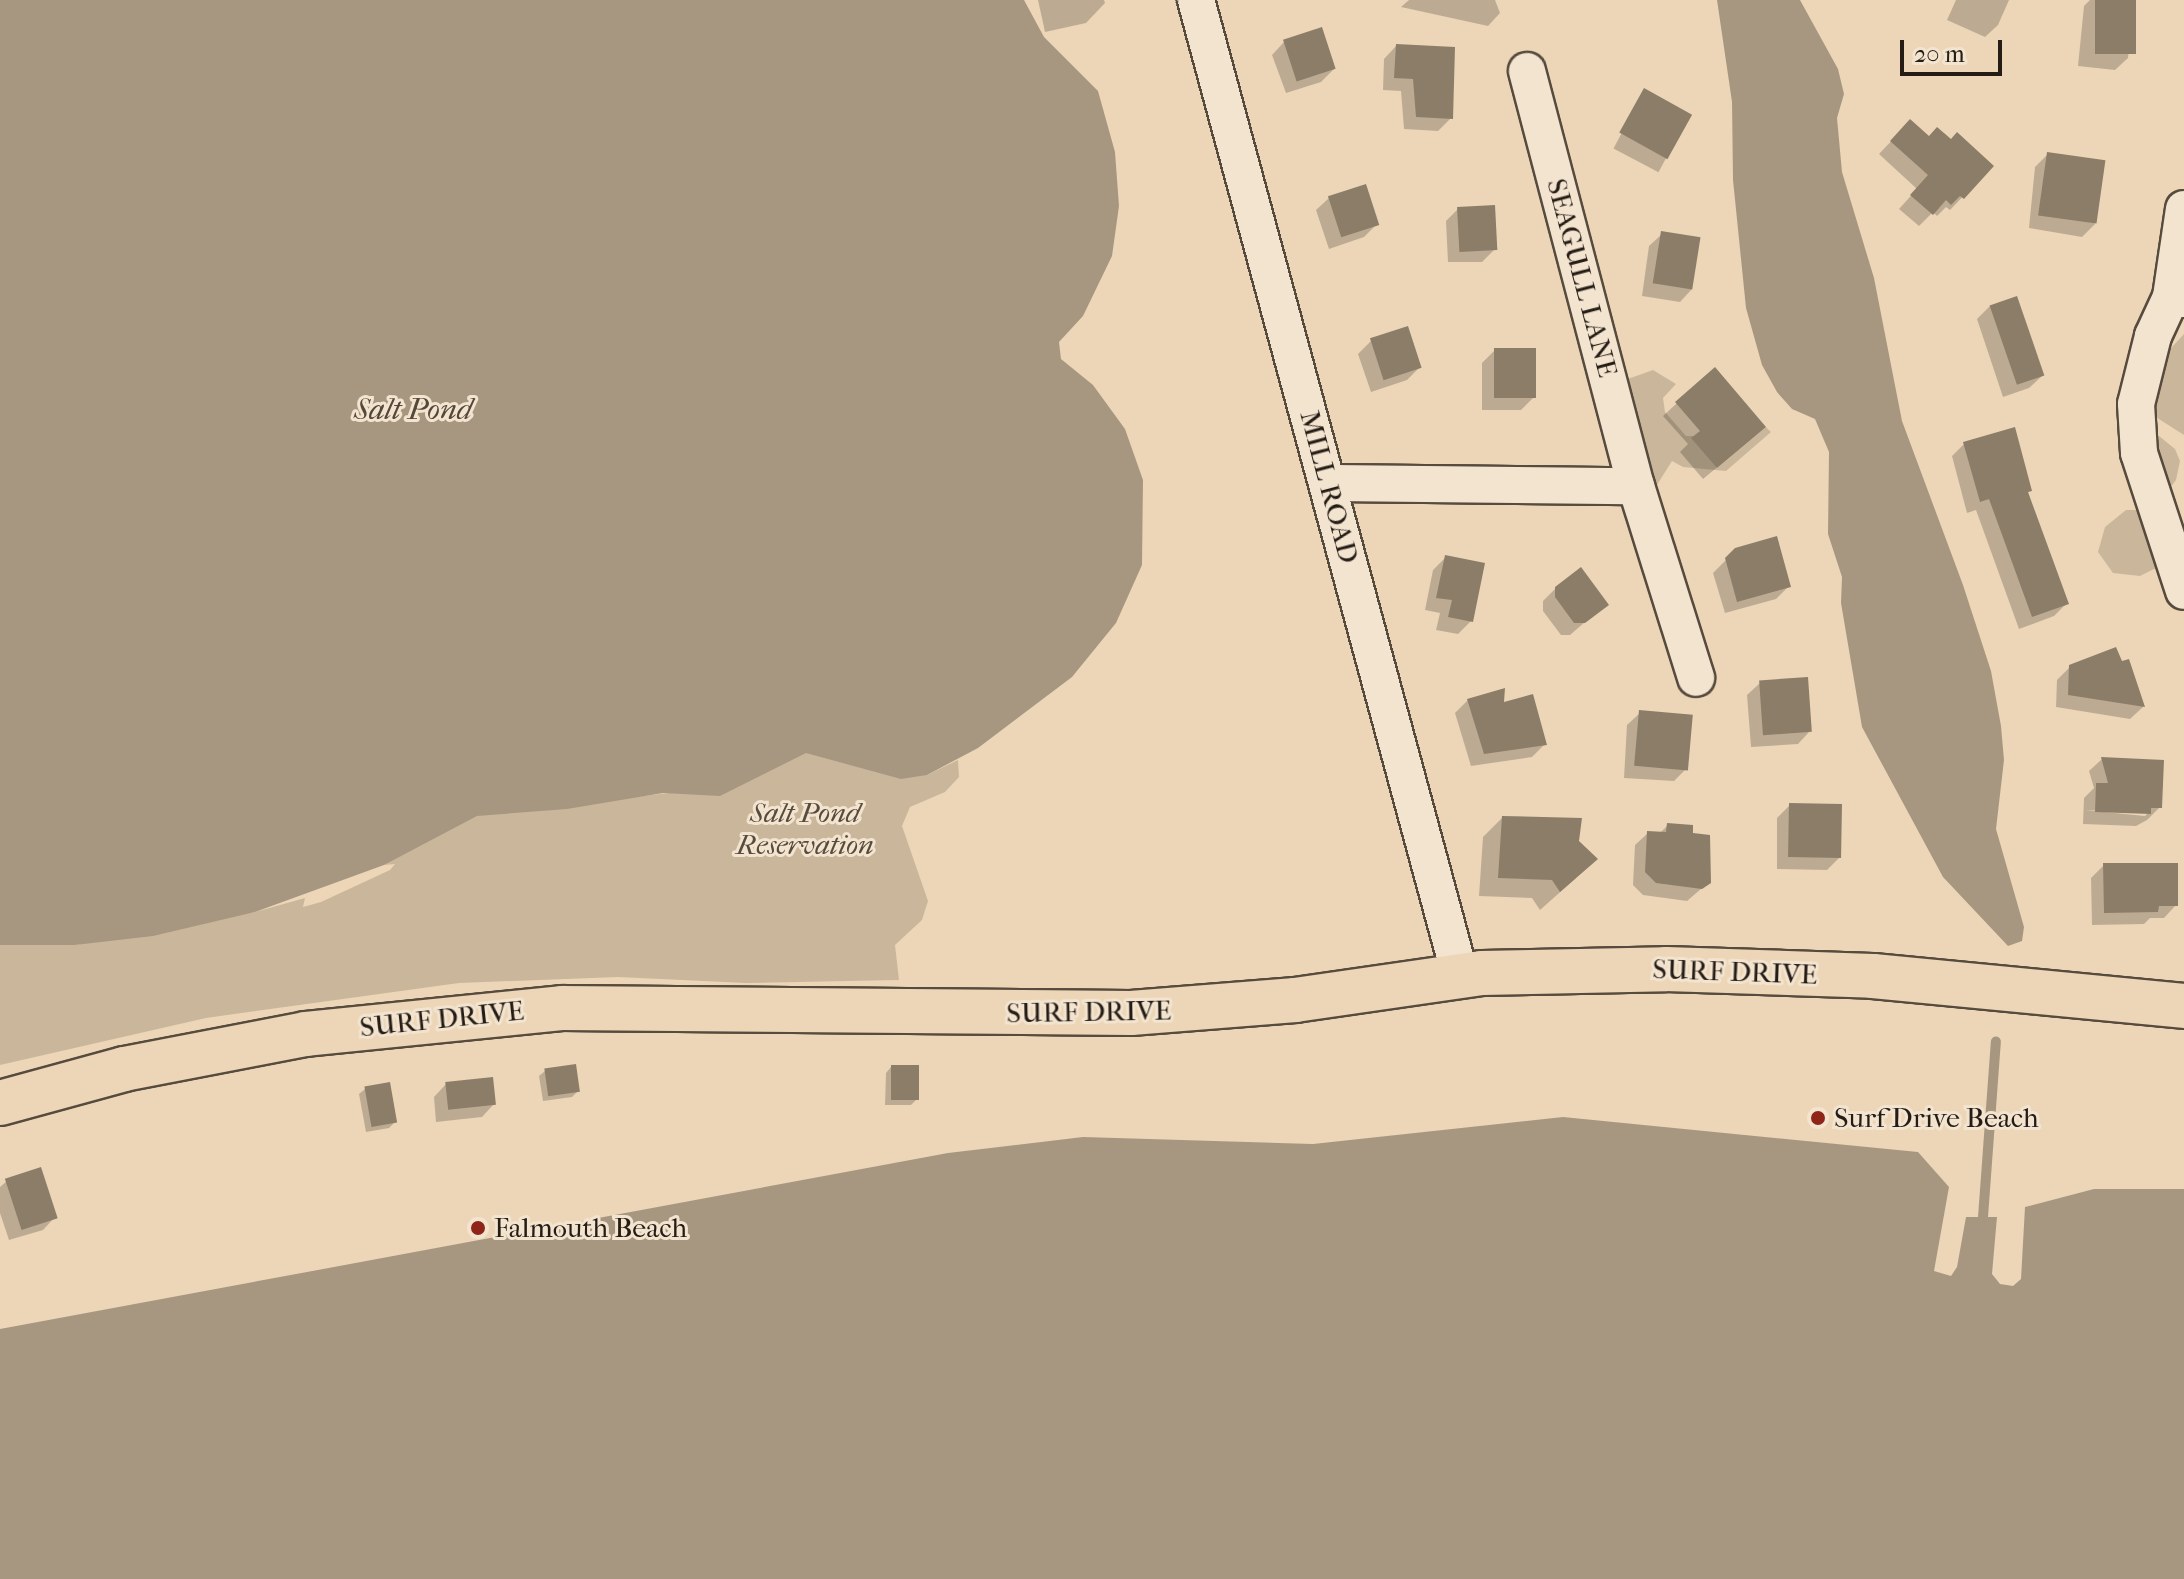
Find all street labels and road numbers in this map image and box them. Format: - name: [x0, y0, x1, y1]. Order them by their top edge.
- street label: SEAGULL LANE: [1539, 175, 1625, 381]
- street label: MILL ROAD: [1292, 407, 1366, 567]
- street label: SURF DRIVE: [1652, 952, 1818, 992]
- street label: SURF DRIVE: [358, 994, 526, 1044]
- street label: SURF DRIVE: [1006, 994, 1172, 1030]

